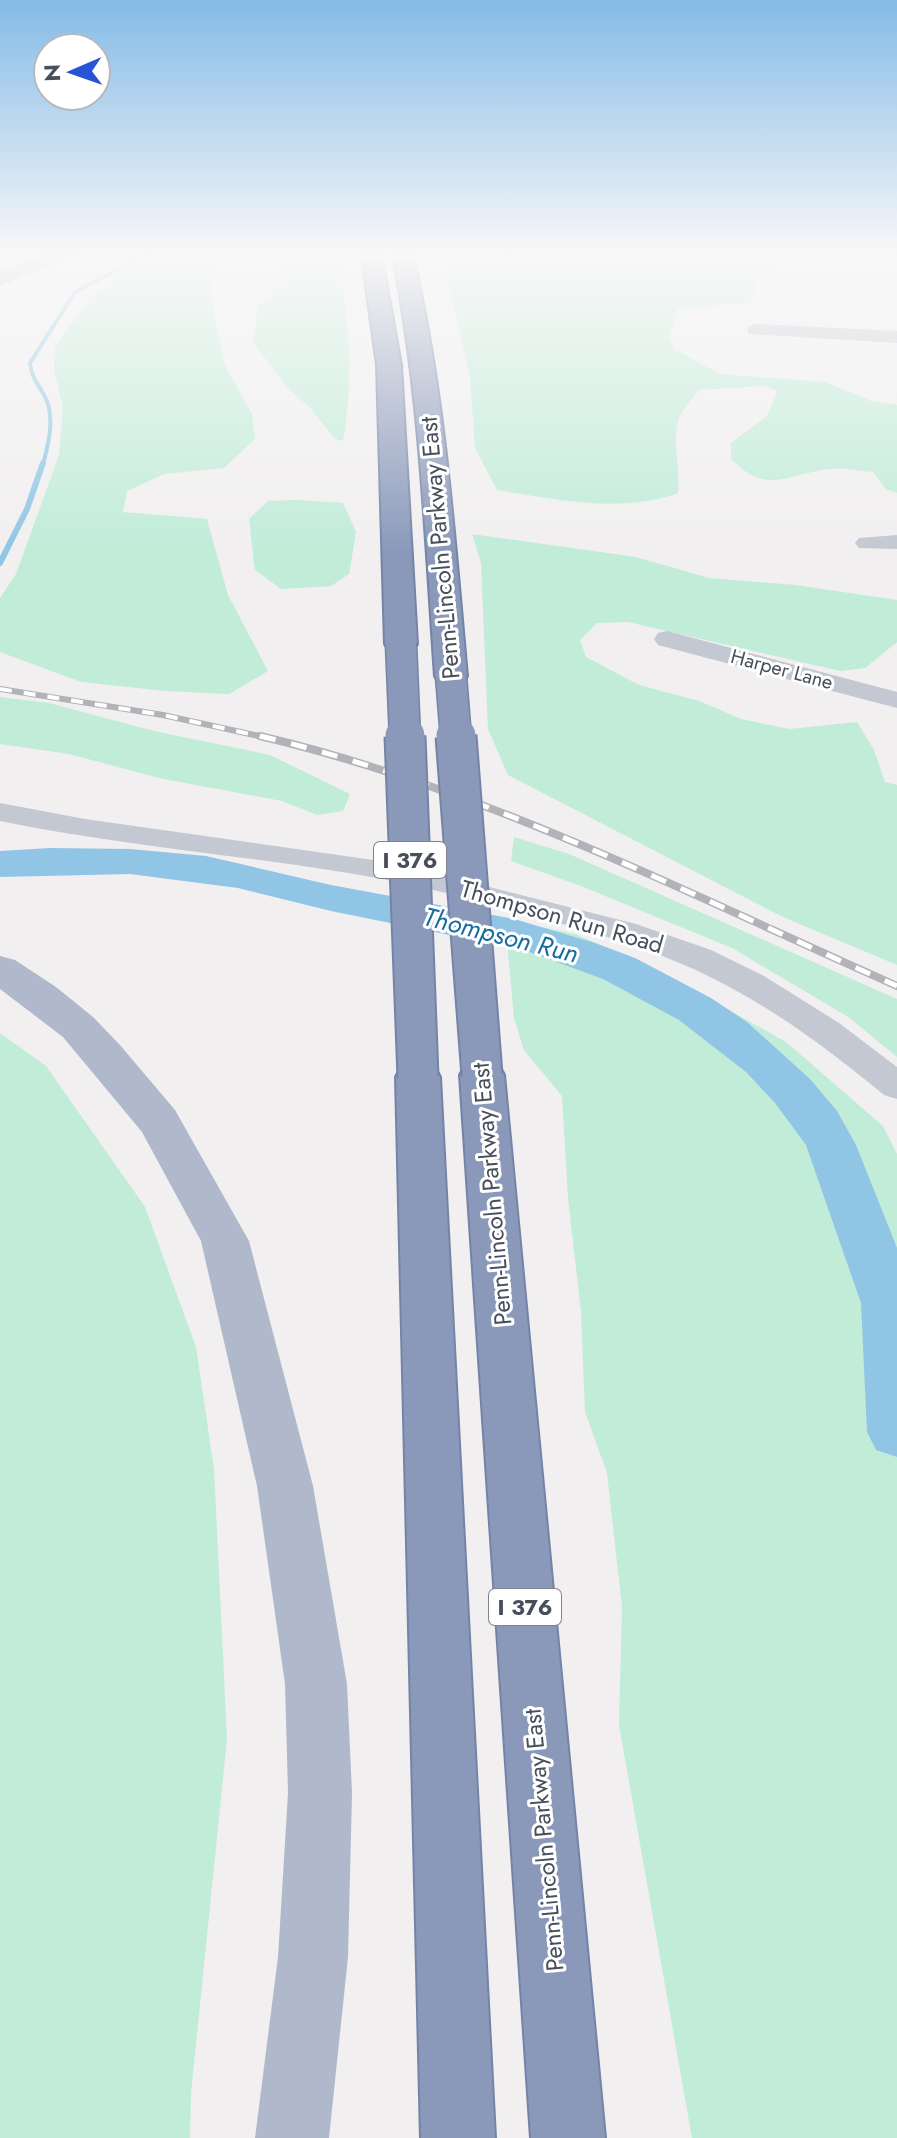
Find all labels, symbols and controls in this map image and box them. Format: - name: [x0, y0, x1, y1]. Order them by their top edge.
- north arrow: [32, 32, 112, 112]
- text: N: [36, 63, 68, 82]
- street label: Penn-Lincoln Parkway East: [411, 415, 468, 681]
- street label: Harper Lane: [728, 642, 836, 697]
- road number: I 376: [374, 842, 446, 878]
- street label: Thompson Run Road: [457, 874, 667, 960]
- water label: Thompson Run: [420, 901, 582, 969]
- street label: Penn-Lincoln Parkway East: [463, 1061, 520, 1327]
- road number: I 376: [489, 1589, 561, 1625]
- street label: Penn-Lincoln Parkway East: [515, 1707, 572, 1973]

